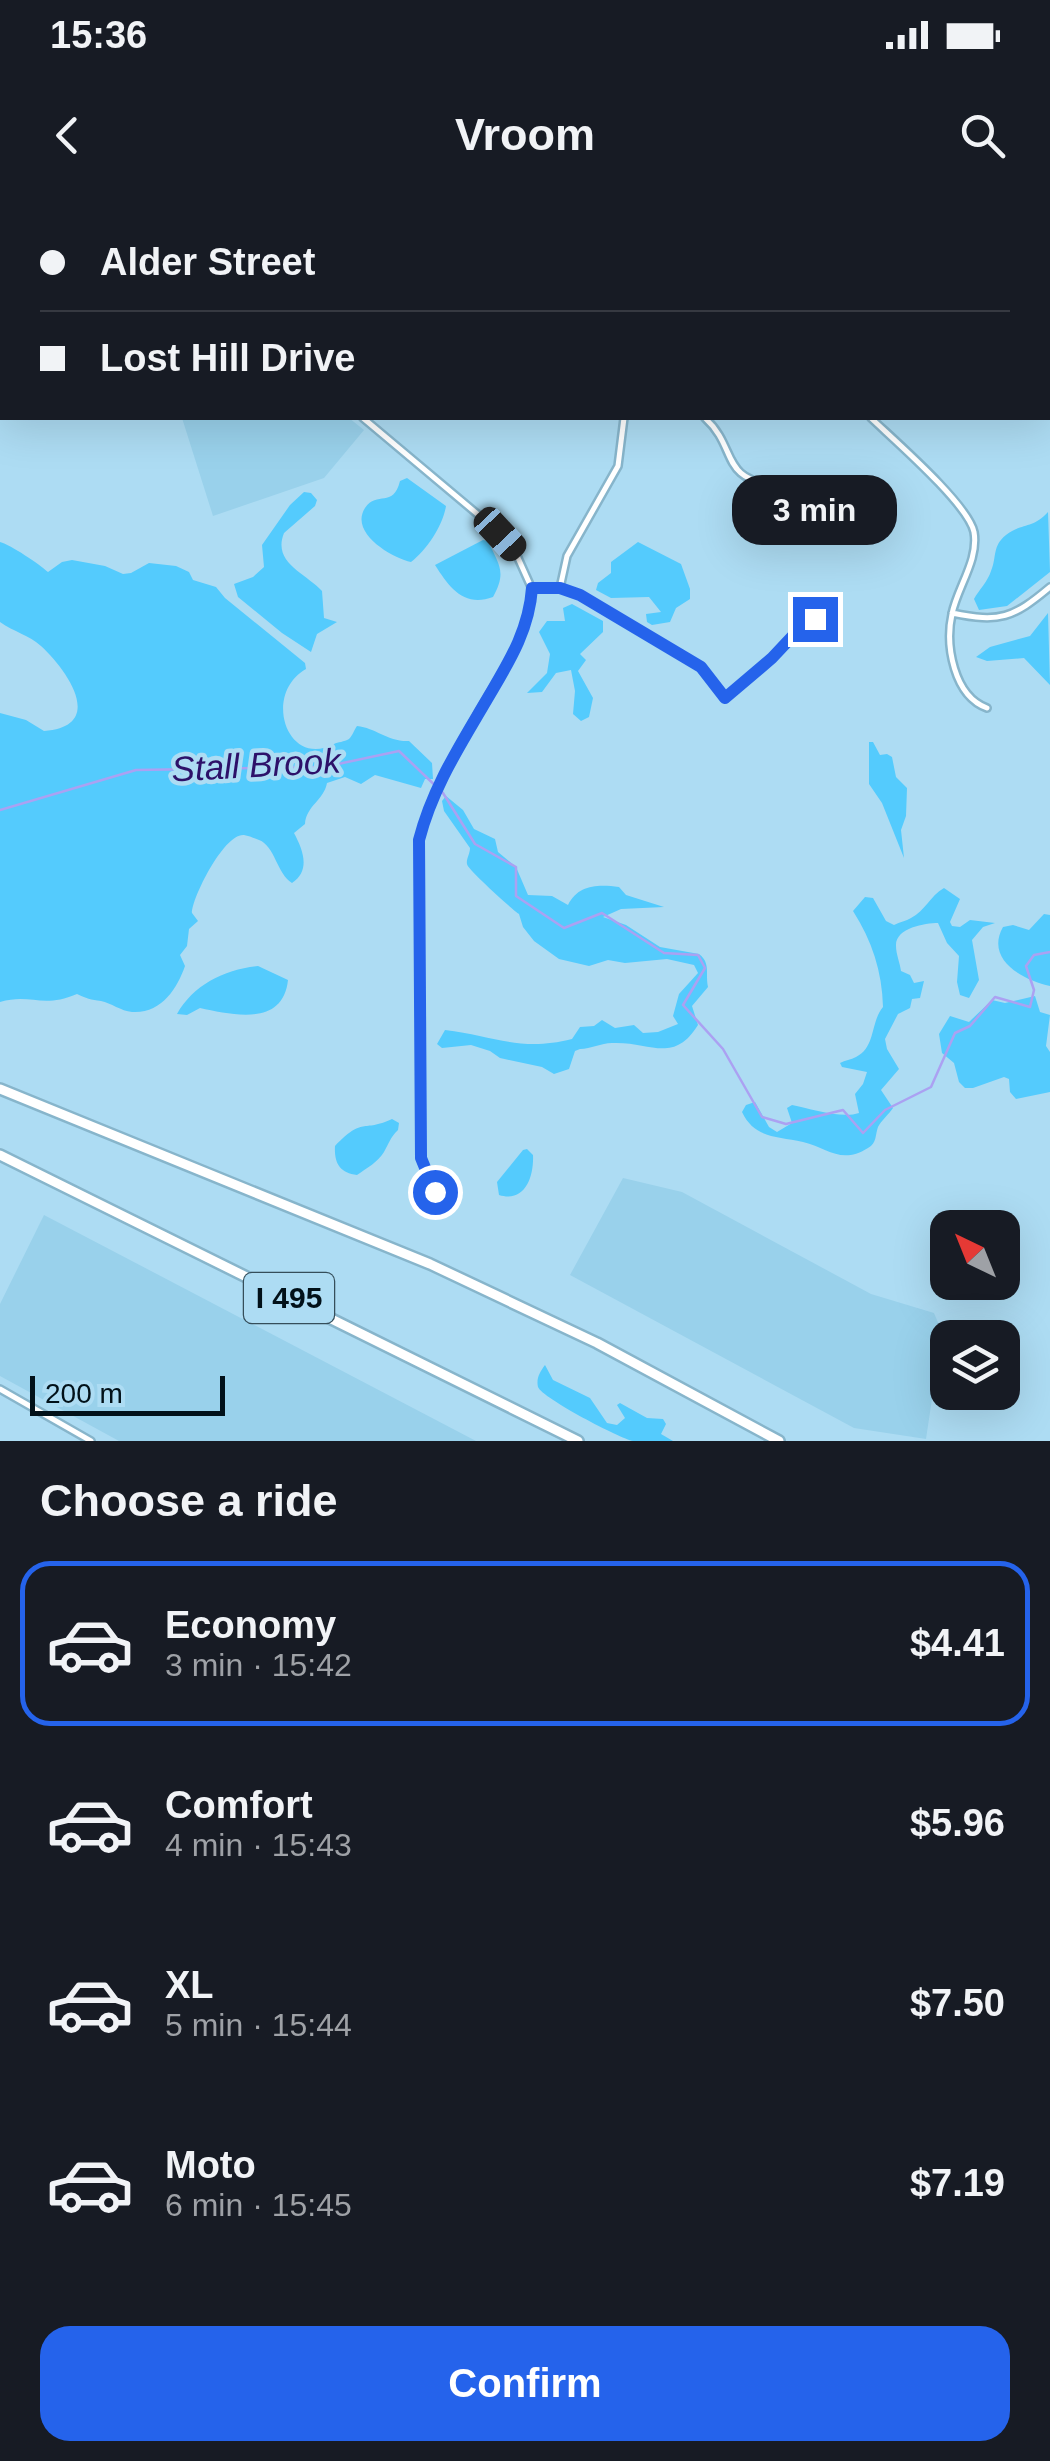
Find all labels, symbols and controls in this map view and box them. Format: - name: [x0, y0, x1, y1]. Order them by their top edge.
- text: 15:36: [50, 14, 147, 56]
- icon: back: [40, 108, 95, 163]
- icon: search: [955, 108, 1010, 163]
- text: Vroom: [455, 109, 595, 160]
- text: Alder Street: [100, 241, 315, 283]
- text: Lost Hill Drive: [100, 337, 356, 379]
- callout: 3 min: [732, 474, 898, 544]
- text: 3 min: [773, 492, 856, 528]
- car: [469, 502, 531, 566]
- route end: [793, 597, 838, 642]
- water label: Stall Brook: [170, 741, 343, 788]
- route start: [413, 1170, 458, 1215]
- north arrow: [930, 1210, 1020, 1300]
- map controls: [930, 1210, 1020, 1410]
- road number: I 495: [244, 1273, 334, 1323]
- button: layers: [930, 1320, 1020, 1410]
- scale bar: [30, 1371, 225, 1416]
- text: 200 m: [45, 1378, 123, 1409]
- text: Choose a ride: [40, 1475, 338, 1526]
- icon: car: [45, 1599, 135, 1689]
- text: Economy: [165, 1604, 336, 1646]
- text: $4.41: [910, 1622, 1005, 1664]
- text: 3 min · 15:42: [165, 1647, 352, 1683]
- icon: car: [45, 1779, 135, 1869]
- text: Comfort: [165, 1784, 313, 1826]
- text: $5.96: [910, 1802, 1005, 1844]
- text: 4 min · 15:43: [165, 1827, 352, 1863]
- icon: car: [45, 1959, 135, 2049]
- text: XL: [165, 1964, 214, 2006]
- text: $7.50: [910, 1982, 1005, 2024]
- text: 5 min · 15:44: [165, 2007, 352, 2043]
- icon: car: [45, 2139, 135, 2229]
- text: Moto: [165, 2144, 256, 2186]
- text: $7.19: [910, 2162, 1005, 2204]
- text: 6 min · 15:45: [165, 2187, 352, 2223]
- button: Confirm: [40, 2326, 1010, 2441]

